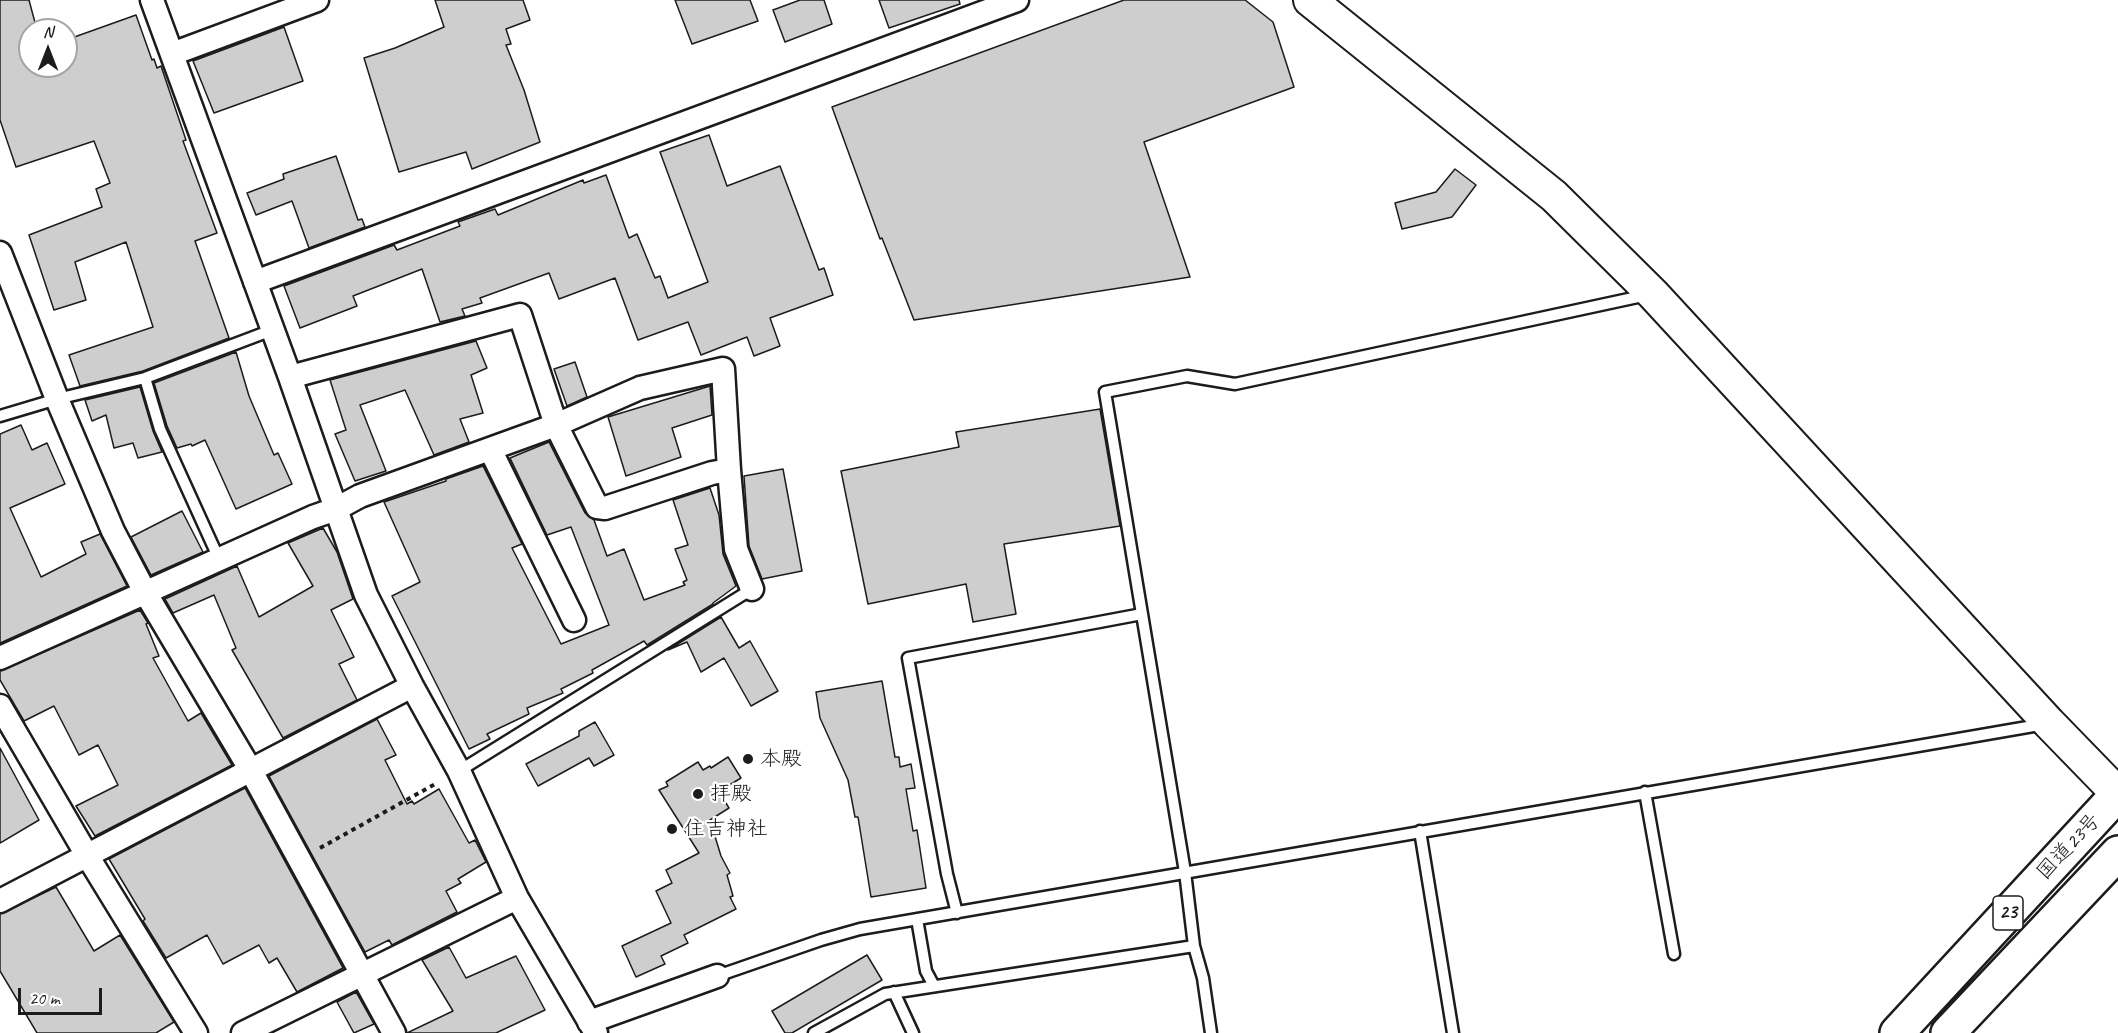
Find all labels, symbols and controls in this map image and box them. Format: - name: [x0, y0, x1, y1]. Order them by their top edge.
- north arrow: [18, 18, 78, 78]
- text: N: [43, 22, 53, 42]
- place label: 本殿: [760, 746, 802, 772]
- marker: 本殿: [741, 752, 755, 766]
- place label: 拝殿: [710, 781, 752, 807]
- marker: 拝殿: [691, 787, 705, 801]
- street label: 国道23号: [2032, 808, 2106, 886]
- place label: 住吉神社: [684, 816, 768, 842]
- marker: 住吉神社: [665, 822, 679, 836]
- road number: 23: [1993, 896, 2023, 930]
- scale bar: [21, 976, 105, 1014]
- text: 20 m: [29, 987, 60, 1009]

